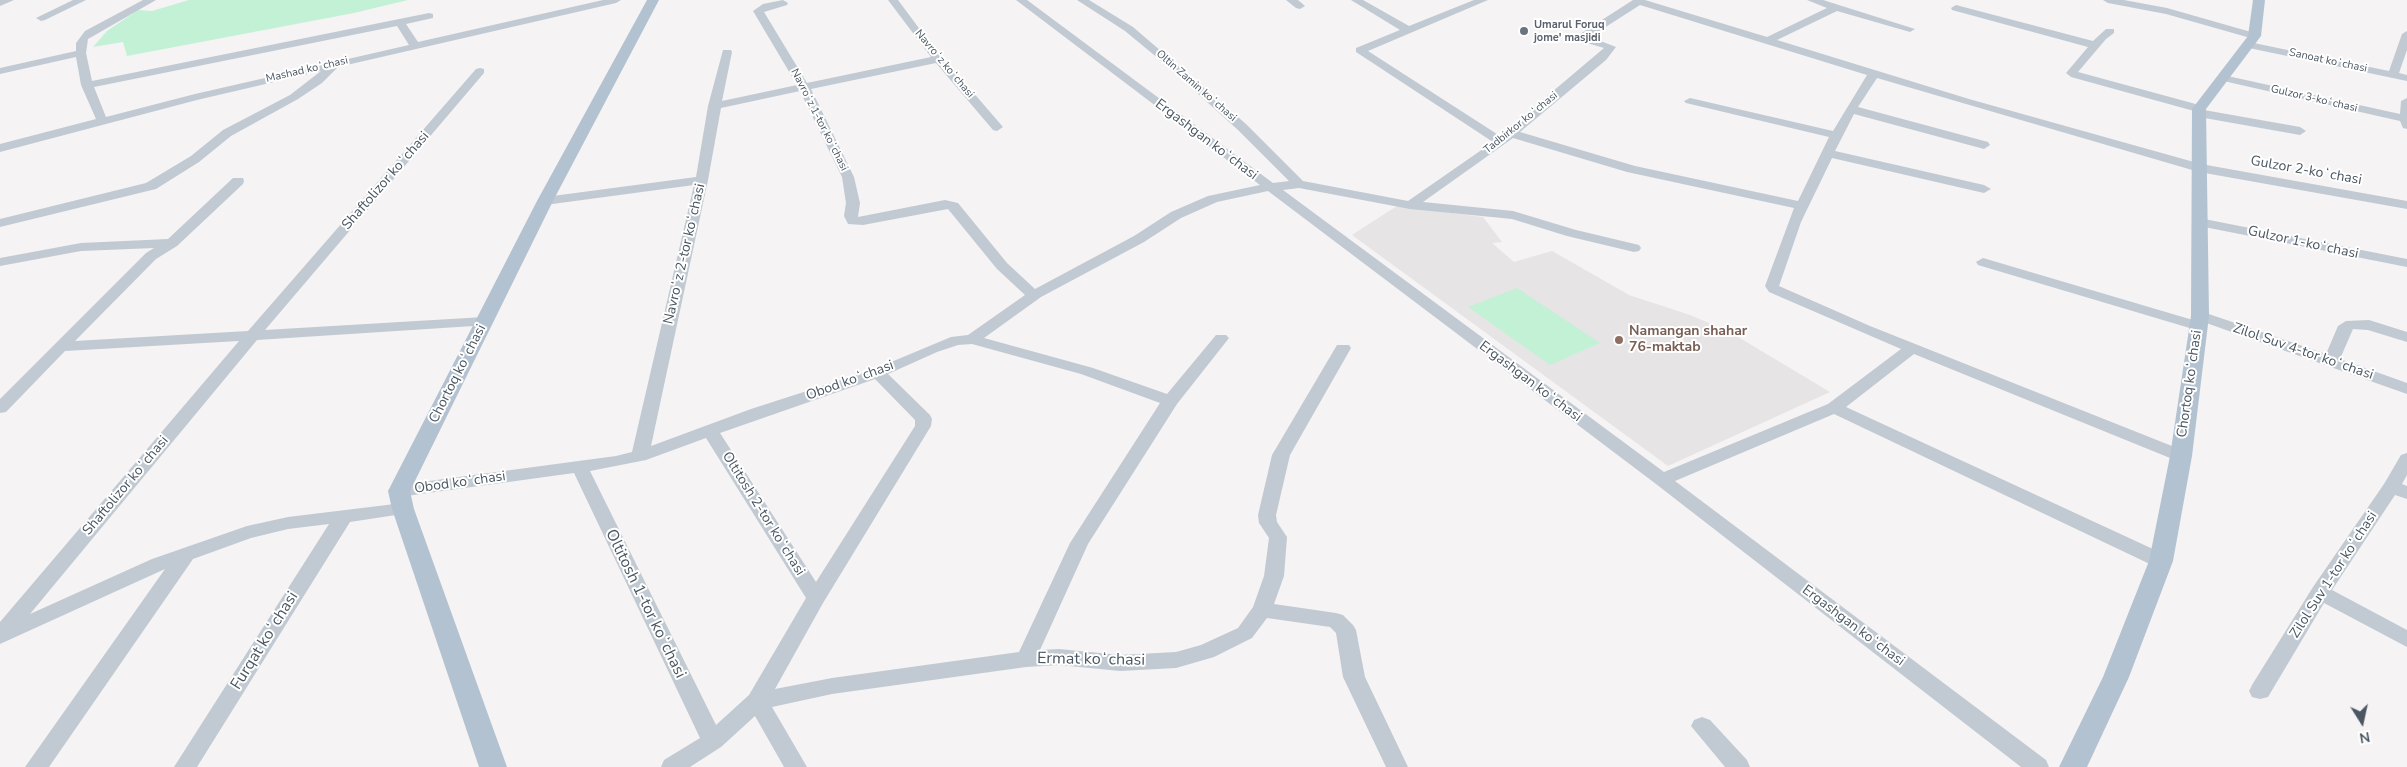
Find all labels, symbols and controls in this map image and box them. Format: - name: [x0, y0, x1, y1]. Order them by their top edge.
- place label: Umarul Foruq jome' masjidi: [1534, 18, 1605, 44]
- marker: Umarul Foruq jome' masjidi: [1518, 25, 1530, 37]
- street label: Navroʻz koʻchasi: [912, 27, 976, 101]
- street label: Sanoat koʻchasi: [2288, 46, 2368, 76]
- street label: Oltin Zamin koʻchasi: [1153, 47, 1239, 125]
- street label: Mashad koʻchasi: [265, 54, 349, 86]
- street label: Navroʻz 1-tor koʻchasi: [787, 67, 851, 173]
- street label: Gulzor 3-koʻchasi: [2269, 83, 2359, 115]
- street label: Tadbirkor koʻchasi: [1481, 89, 1561, 157]
- street label: Ergashgan koʻchasi: [1151, 96, 1261, 184]
- street label: Shaftolizor koʻchasi: [339, 129, 433, 233]
- street label: Gulzor 2-koʻchasi: [2249, 153, 2363, 189]
- street label: Navroʻz 2-tor koʻchasi: [661, 182, 709, 326]
- street label: Gulzor 1-koʻchasi: [2246, 223, 2360, 263]
- street label: Zilol Suv 4-tor koʻchasi: [2231, 320, 2375, 384]
- street label: Chortoq koʻchasi: [426, 322, 490, 426]
- place label: Namangan shahar 76-maktab: [1629, 324, 1747, 357]
- street label: Chortoq koʻchasi: [2174, 329, 2206, 439]
- marker: Namangan shahar 76-maktab: [1613, 334, 1625, 346]
- street label: Ergashgan koʻchasi: [1475, 338, 1585, 426]
- street label: Obod koʻchasi: [804, 357, 896, 405]
- street label: Shaftolizor koʻchasi: [80, 433, 172, 539]
- street label: Oltitosh 2-tor koʻchasi: [718, 449, 808, 579]
- street label: Obod koʻchasi: [413, 468, 507, 498]
- street label: Zilol Suv 1-tor koʻchasi: [2287, 509, 2381, 641]
- street label: Oltitosh 1-tor koʻchasi: [601, 526, 689, 682]
- street label: Ergashgan koʻchasi: [1798, 582, 1908, 670]
- street label: Furqat koʻchasi: [227, 589, 303, 693]
- street label: Ermat koʻchasi: [1037, 649, 1145, 671]
- north arrow: [2337, 697, 2387, 747]
- text: N: [2358, 727, 2372, 748]

